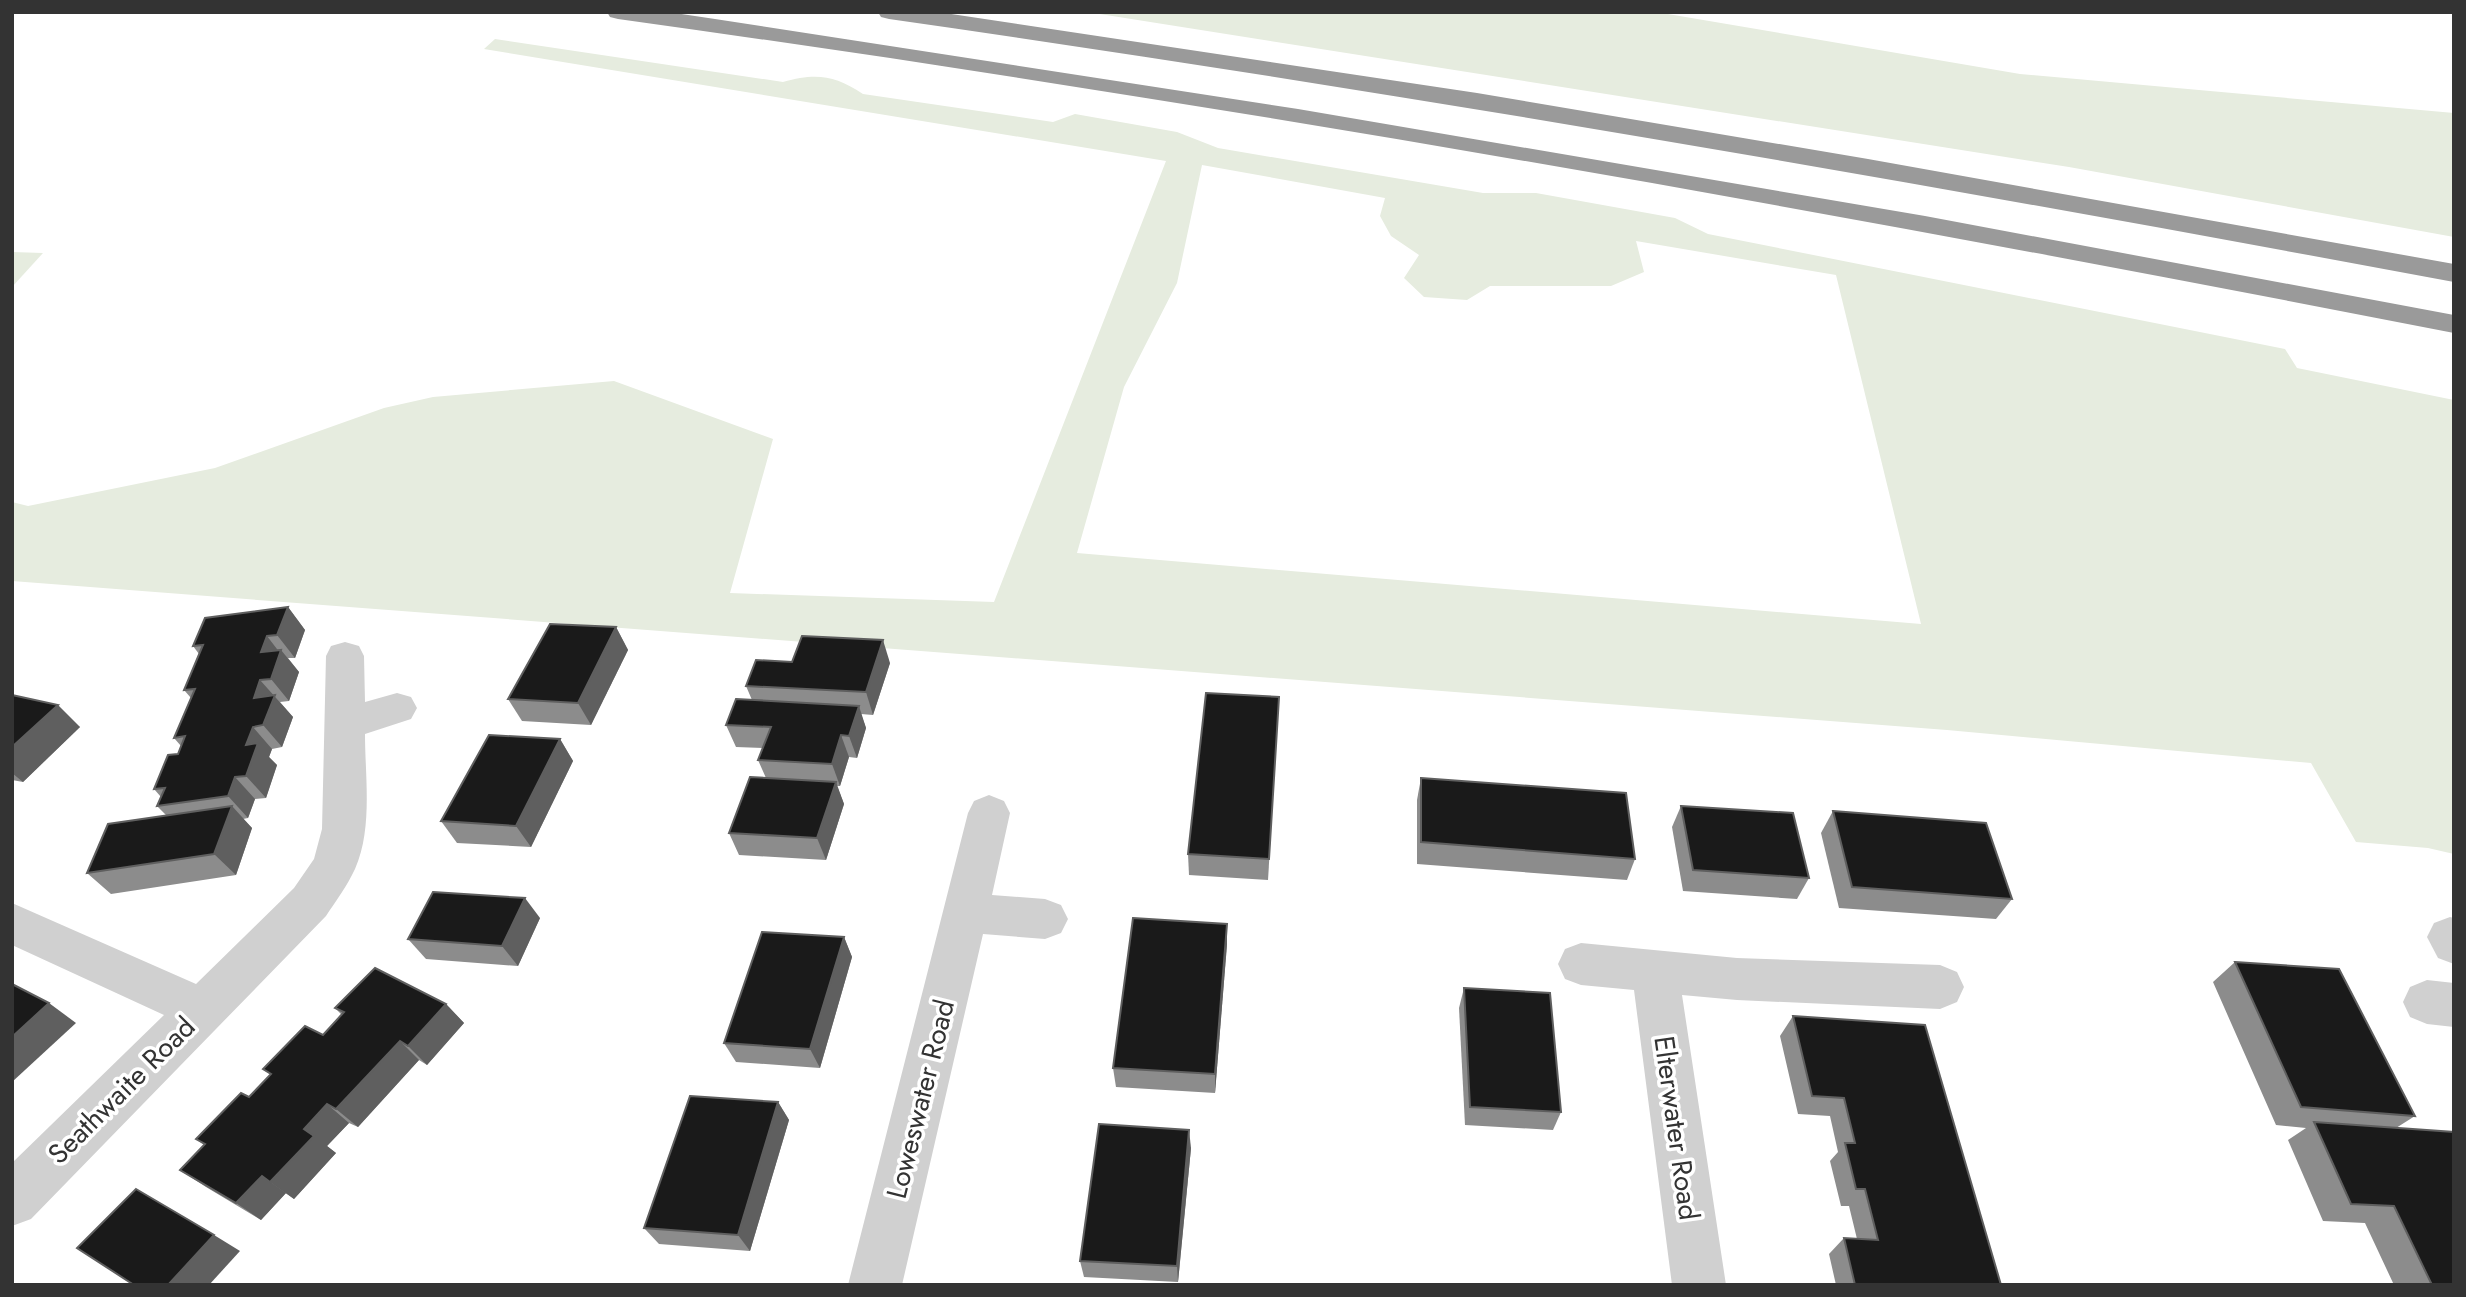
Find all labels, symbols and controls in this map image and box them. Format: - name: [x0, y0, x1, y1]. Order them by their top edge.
- street label: Loweswater Road: [876, 995, 965, 1203]
- street label: Seathwaite Road: [38, 1007, 205, 1174]
- street label: Elterwater Road: [1643, 1033, 1710, 1223]

